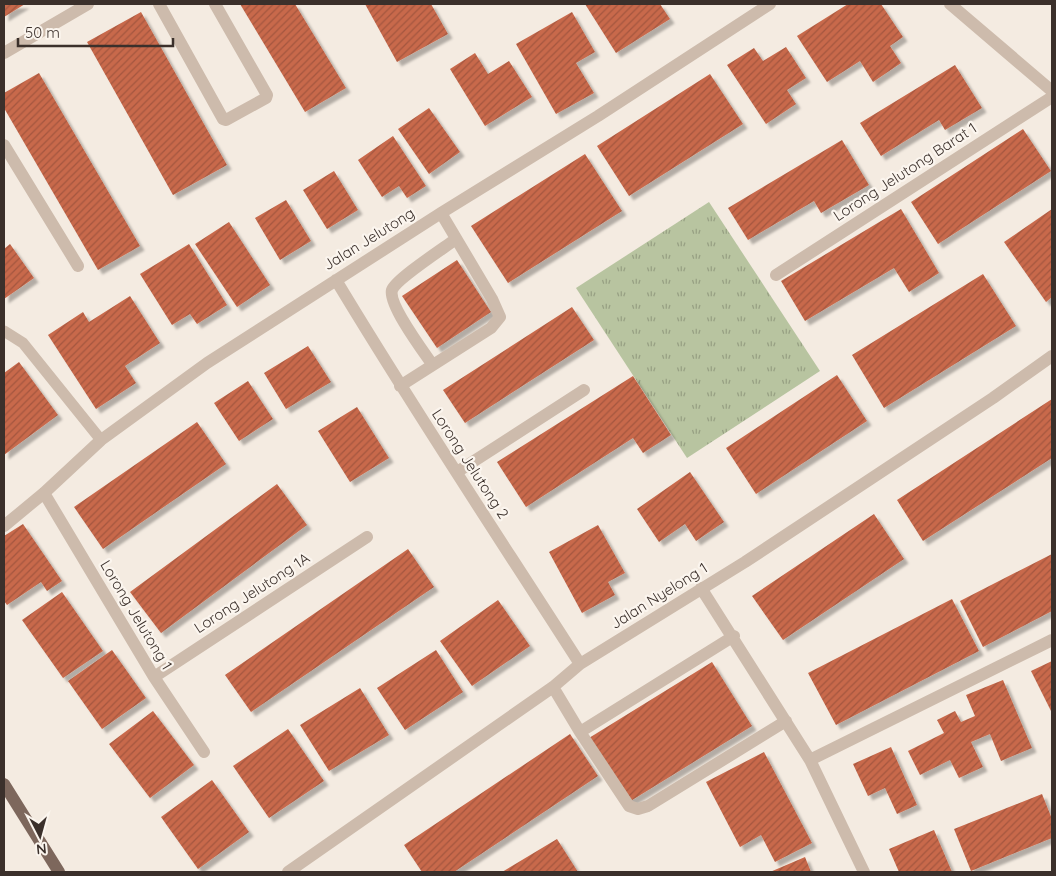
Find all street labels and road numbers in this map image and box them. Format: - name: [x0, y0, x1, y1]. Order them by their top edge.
- street label: Lorong Jelutong Barat 1: [829, 118, 980, 225]
- street label: Jalan Jelutong: [320, 203, 418, 274]
- street label: Lorong Jelutong 2: [428, 405, 513, 522]
- street label: Lorong Jelutong 1A: [190, 548, 313, 637]
- street label: Lorong Jelutong 1: [96, 557, 177, 673]
- street label: Jalan Nyelong 1: [607, 558, 711, 633]

